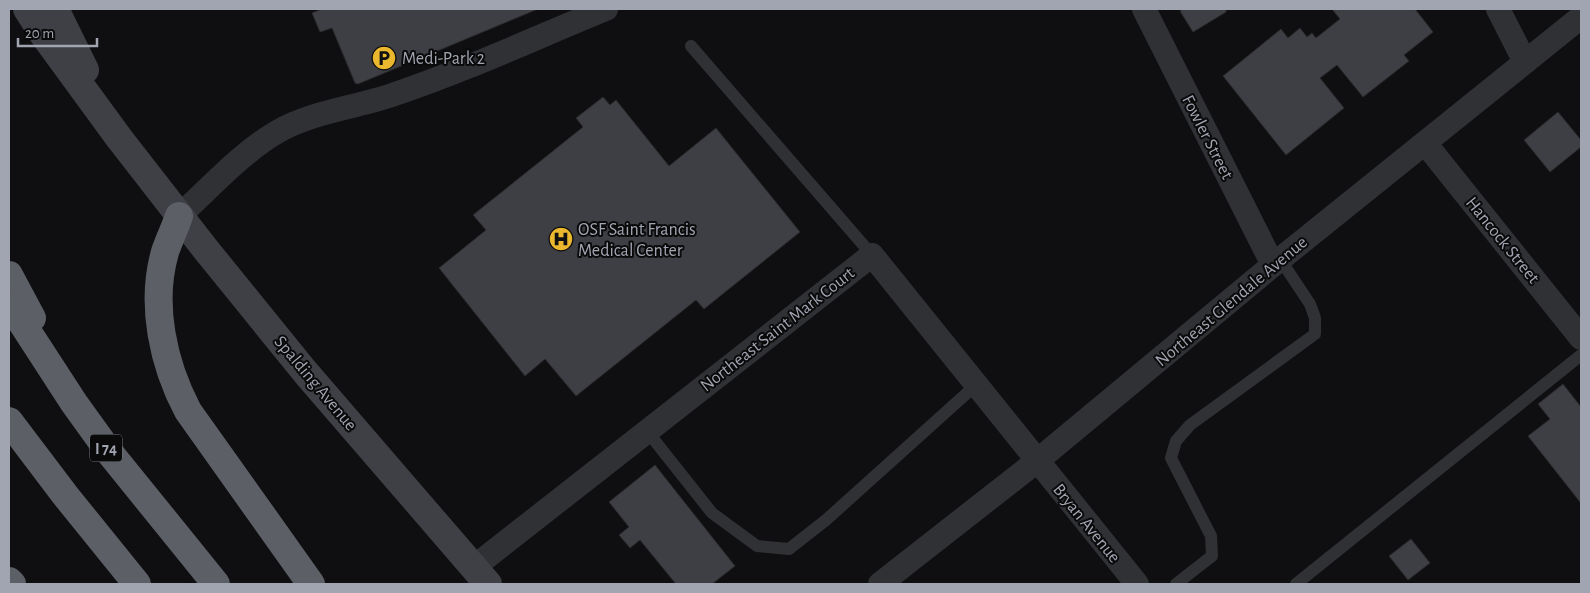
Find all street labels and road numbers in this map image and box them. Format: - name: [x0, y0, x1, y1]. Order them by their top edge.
- street label: Fowler Street: [1178, 92, 1236, 183]
- street label: Hancock Street: [1462, 194, 1543, 288]
- street label: Northeast Glendale Avenue: [1152, 233, 1311, 370]
- street label: Northeast Saint Mark Court: [697, 264, 858, 395]
- street label: Spalding Avenue: [271, 333, 360, 434]
- road number: I 74: [90, 434, 122, 462]
- street label: Bryan Avenue: [1049, 481, 1123, 567]

